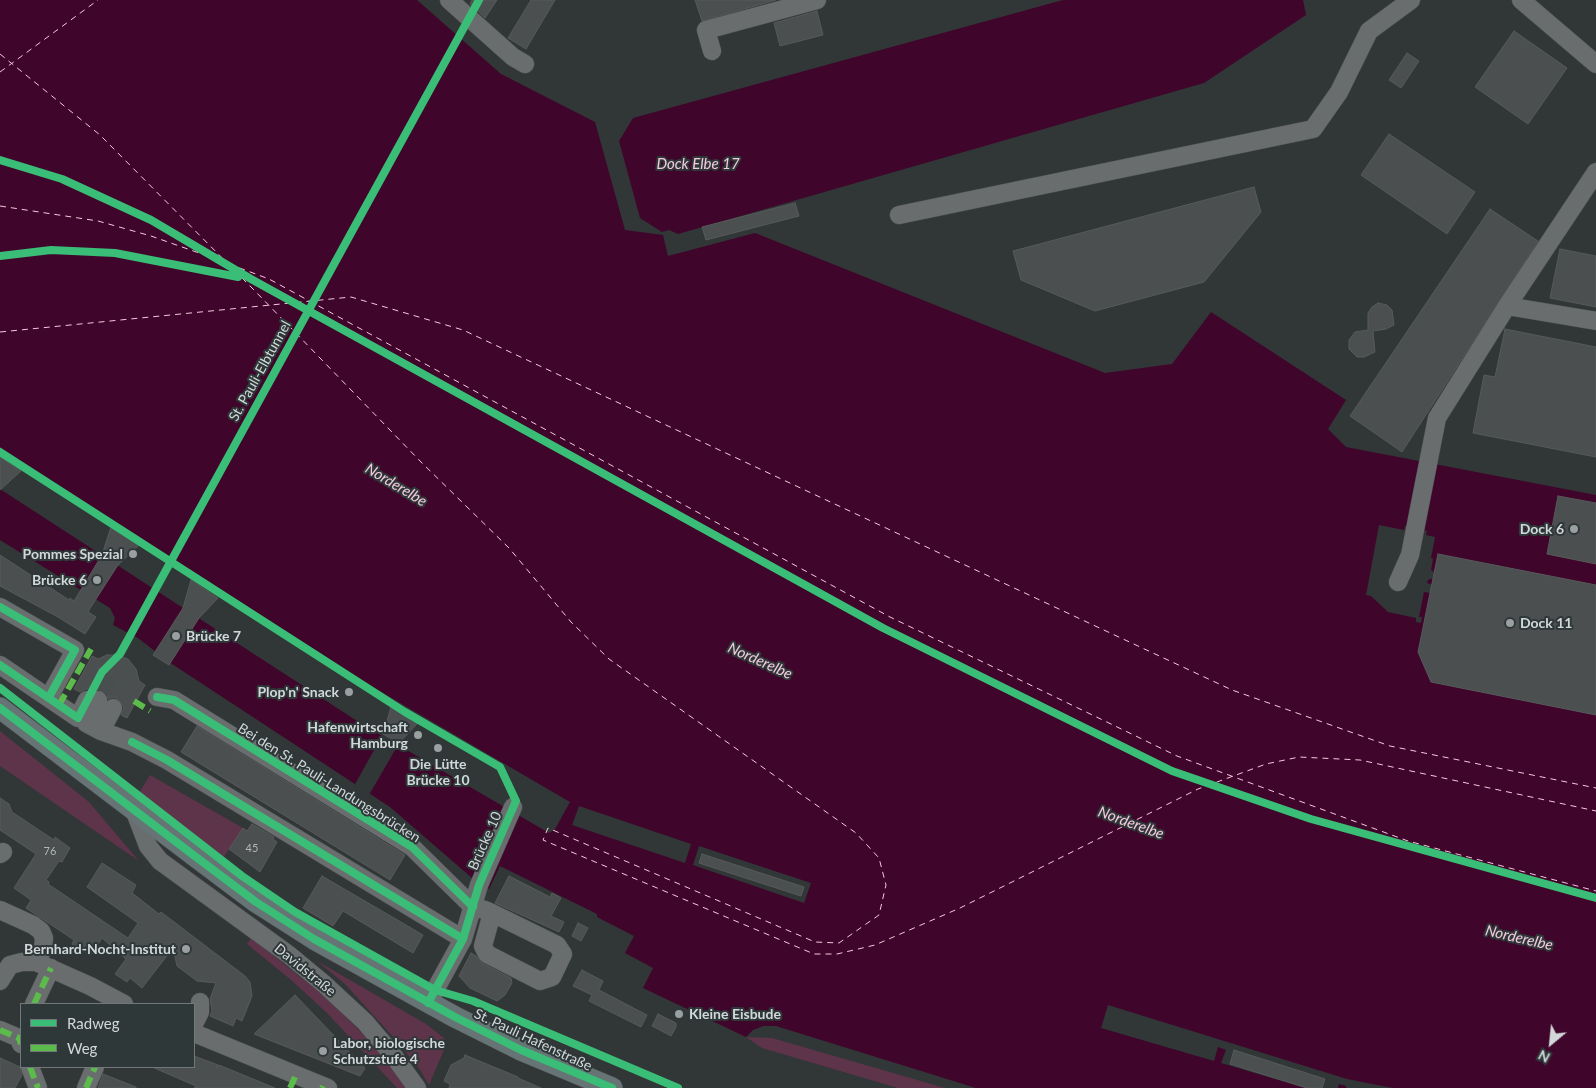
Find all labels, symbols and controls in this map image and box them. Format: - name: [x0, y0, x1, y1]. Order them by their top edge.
- water label: Dock Elbe 17: [656, 155, 740, 173]
- street label: St. Pauli-Elbtunnel: [225, 318, 295, 424]
- water label: Norderelbe: [362, 460, 430, 510]
- place label: Dock 6: [1520, 521, 1564, 537]
- marker: Dock 6: [1568, 523, 1580, 535]
- place label: Pommes Spezial: [23, 546, 123, 562]
- marker: Pommes Spezial: [127, 548, 139, 560]
- place label: Brücke 6: [32, 572, 87, 588]
- marker: Brücke 6: [91, 574, 103, 586]
- place label: Dock 11: [1520, 615, 1572, 631]
- marker: Dock 11: [1504, 617, 1516, 629]
- place label: Brücke 7: [186, 628, 241, 644]
- marker: Brücke 7: [170, 630, 182, 642]
- water label: Norderelbe: [725, 639, 795, 683]
- place label: Plop'n' Snack: [257, 684, 339, 700]
- marker: Plop'n' Snack: [343, 686, 355, 698]
- place label: Hafenwirtschaft Hamburg: [307, 719, 408, 752]
- street label: Bei den St. Pauli-Landungsbrücken: [235, 720, 423, 846]
- marker: Hafenwirtschaft Hamburg: [412, 729, 424, 741]
- marker: Die Lütte Brücke 10: [432, 742, 444, 754]
- place label: Die Lütte Brücke 10: [406, 756, 470, 789]
- water label: Norderelbe: [1096, 803, 1166, 843]
- street label: Brücke 10: [465, 809, 505, 873]
- house number: 45: [246, 841, 258, 855]
- house number: 76: [44, 844, 56, 858]
- water label: Norderelbe: [1484, 922, 1554, 954]
- street label: Davidstraße: [271, 940, 339, 1000]
- place label: Bernhard-Nocht-Institut: [24, 941, 176, 957]
- marker: Bernhard-Nocht-Institut: [180, 943, 192, 955]
- legend: [20, 1003, 195, 1068]
- street label: St. Pauli Hafenstraße: [471, 1005, 595, 1075]
- place label: Kleine Eisbude: [689, 1006, 781, 1022]
- marker: Kleine Eisbude: [673, 1008, 685, 1020]
- text: Radweg: [67, 1014, 120, 1032]
- north arrow: [1526, 1018, 1576, 1068]
- place label: Labor, biologische Schutzstufe 4: [333, 1035, 445, 1068]
- text: Weg: [67, 1039, 97, 1057]
- marker: Labor, biologische Schutzstufe 4: [317, 1045, 329, 1057]
- text: N: [1535, 1047, 1552, 1067]

